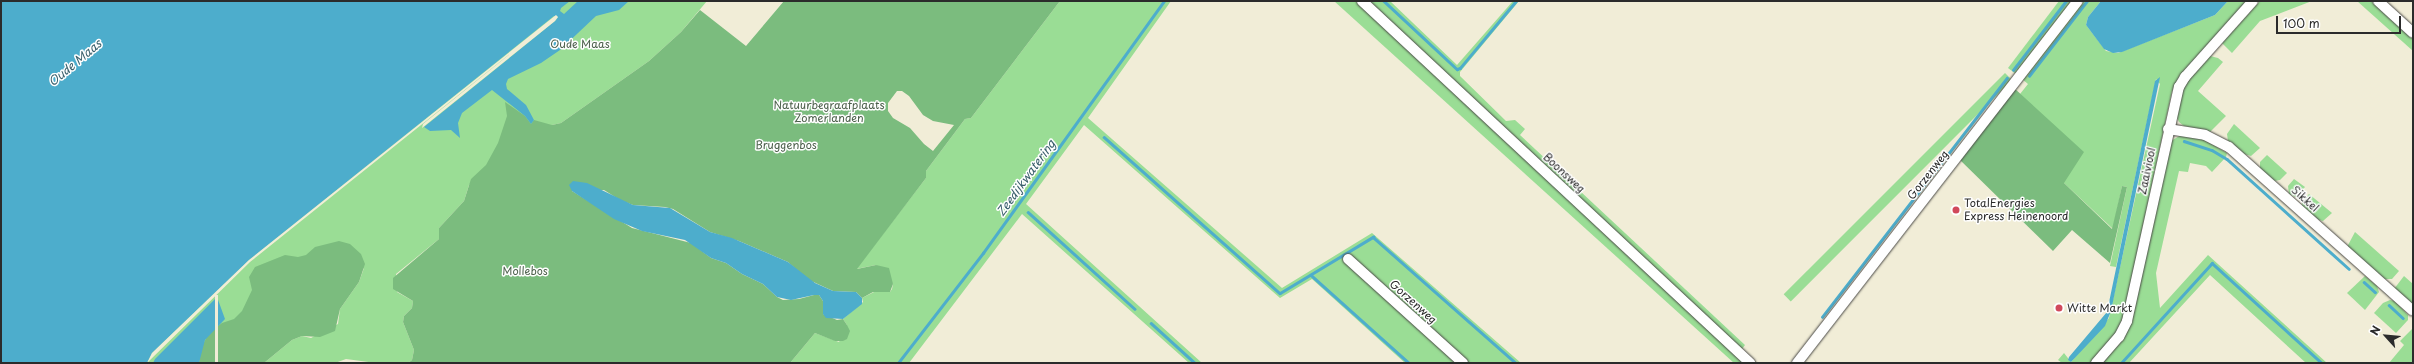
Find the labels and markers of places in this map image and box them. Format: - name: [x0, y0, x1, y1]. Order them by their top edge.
- place label: TotalEnergies Express Heinenoord: [1964, 197, 2069, 223]
- marker: TotalEnergies Express Heinenoord: [1951, 205, 1961, 215]
- place label: Witte Markt: [2067, 301, 2133, 315]
- marker: Witte Markt: [2054, 303, 2064, 313]

